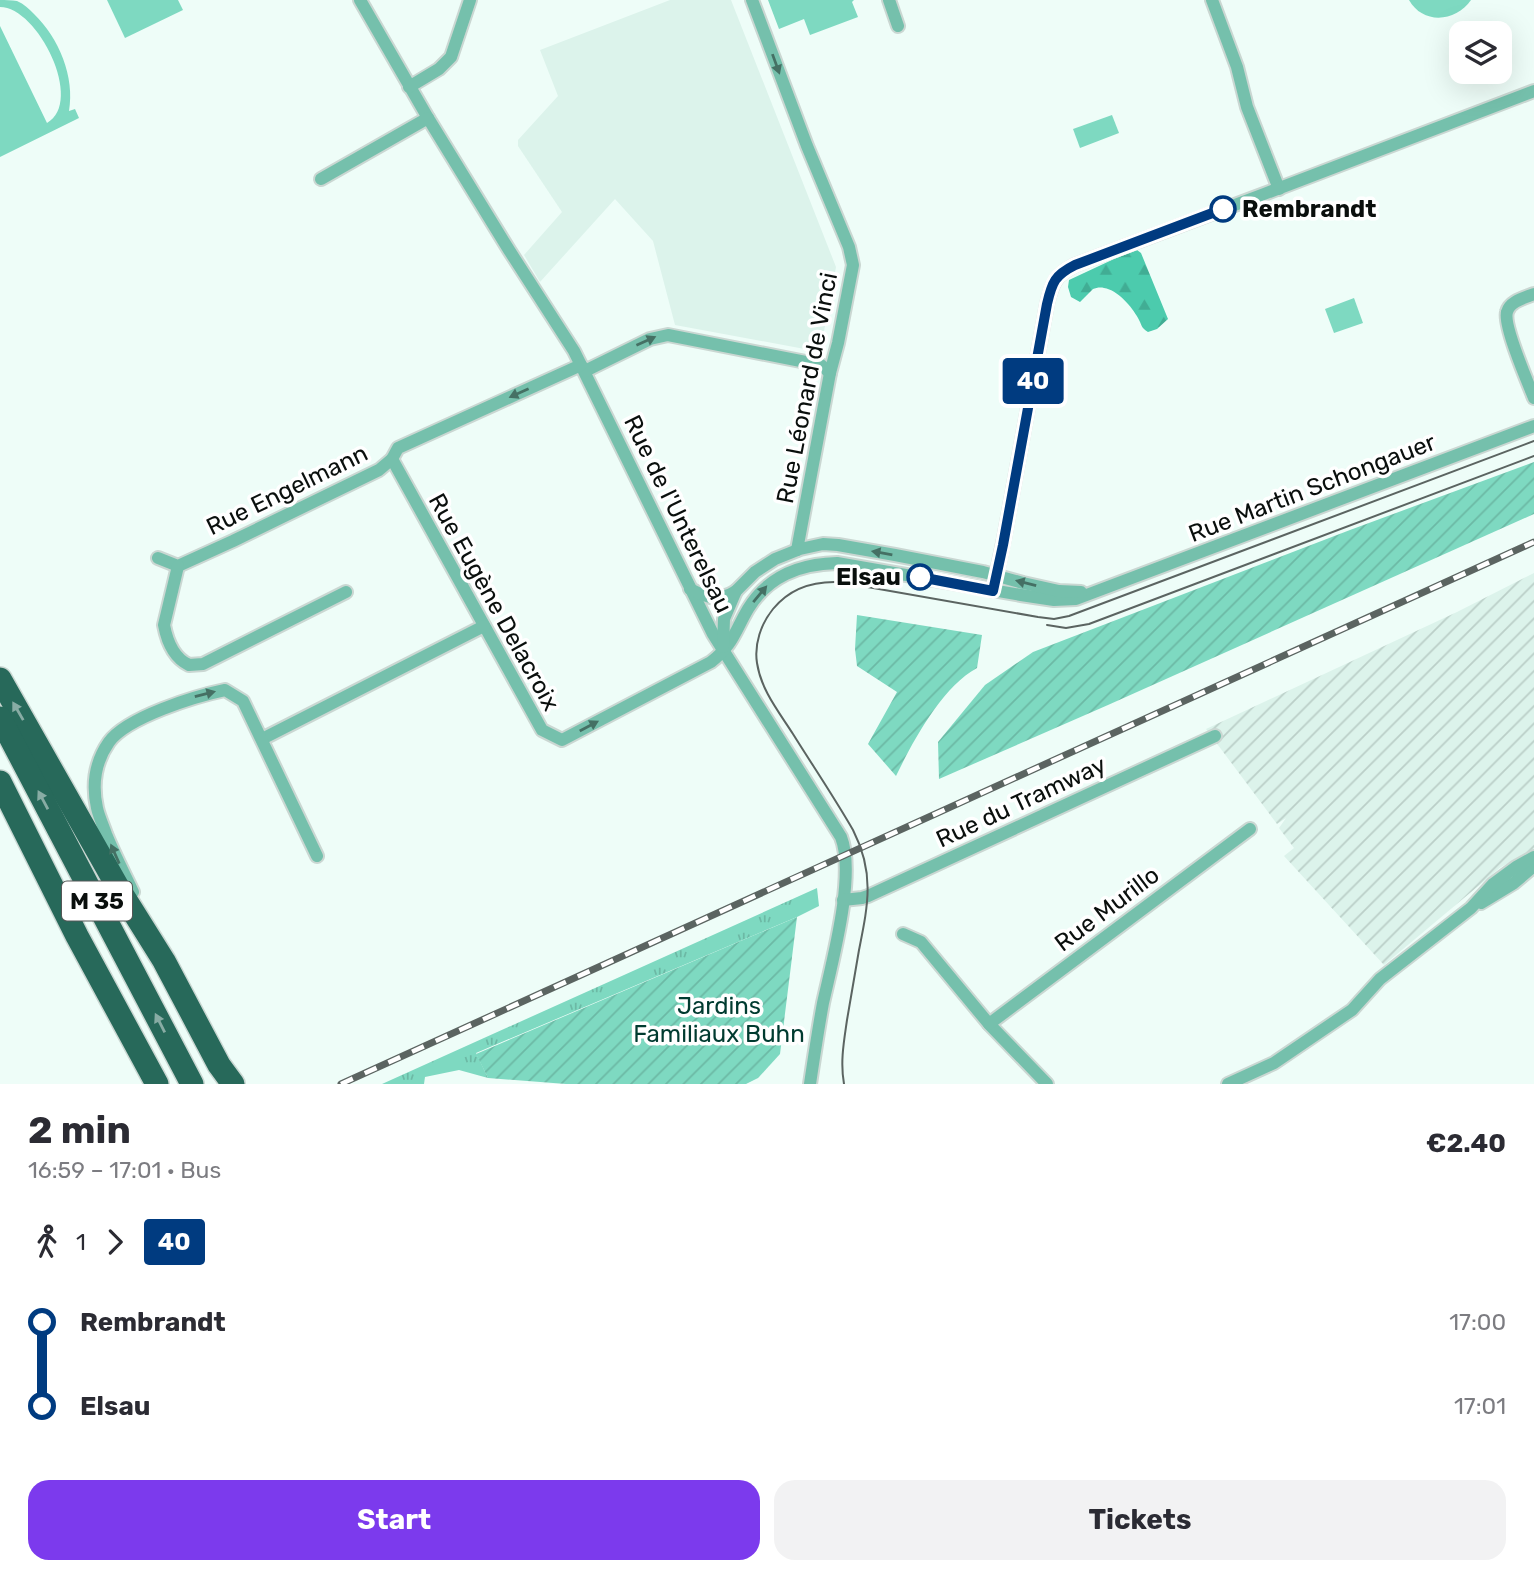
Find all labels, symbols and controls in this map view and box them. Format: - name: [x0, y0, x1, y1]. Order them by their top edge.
- map controls: [1449, 21, 1512, 84]
- button: layers: [1449, 21, 1512, 84]
- one-way arrow: [771, 53, 782, 74]
- place label: Rembrandt: [1242, 195, 1376, 223]
- marker: Rembrandt: [1210, 196, 1236, 222]
- street label: Rue Léonard de Vinci: [771, 270, 843, 506]
- one-way arrow: [636, 335, 656, 347]
- line badge: 40: [1002, 358, 1064, 404]
- text: 40: [1017, 367, 1049, 395]
- one-way arrow: [509, 387, 529, 399]
- street label: Rue de l'Unterelsau: [618, 411, 738, 617]
- street label: Rue Martin Schongauer: [1185, 428, 1439, 548]
- street label: Rue Engelmann: [202, 439, 372, 541]
- street label: Rue Eugène Delacroix: [423, 489, 565, 715]
- one-way arrow: [871, 547, 893, 558]
- place label: Elsau: [836, 563, 901, 591]
- marker: Elsau: [907, 564, 933, 590]
- one-way arrow: [1015, 577, 1037, 588]
- one-way arrow: [752, 585, 768, 603]
- one-way arrow: [195, 688, 217, 699]
- one-way arrow: [12, 702, 24, 721]
- one-way arrow: [579, 720, 599, 731]
- street label: Rue du Tramway: [932, 750, 1110, 854]
- one-way arrow: [38, 790, 49, 810]
- one-way arrow: [109, 844, 121, 864]
- street label: Rue Murillo: [1049, 861, 1165, 957]
- road number: M 35: [62, 882, 132, 920]
- park label: Jardins Familiaux Buhn: [633, 992, 805, 1048]
- one-way arrow: [155, 1013, 167, 1033]
- text: 2 min: [28, 1107, 131, 1153]
- text: €2.40: [1426, 1128, 1506, 1159]
- text: 16:59 – 17:01 · Bus: [28, 1156, 221, 1184]
- icon: walk: [28, 1223, 66, 1261]
- icon: forward: [96, 1223, 134, 1261]
- text: 1: [76, 1228, 86, 1256]
- text: 40: [158, 1228, 191, 1256]
- text: Rembrandt: [80, 1307, 226, 1338]
- text: 17:00: [1449, 1308, 1506, 1336]
- text: Elsau: [80, 1391, 150, 1422]
- text: 17:01: [1454, 1392, 1506, 1420]
- button: Start: [28, 1480, 760, 1560]
- button: Tickets: [774, 1480, 1506, 1560]

